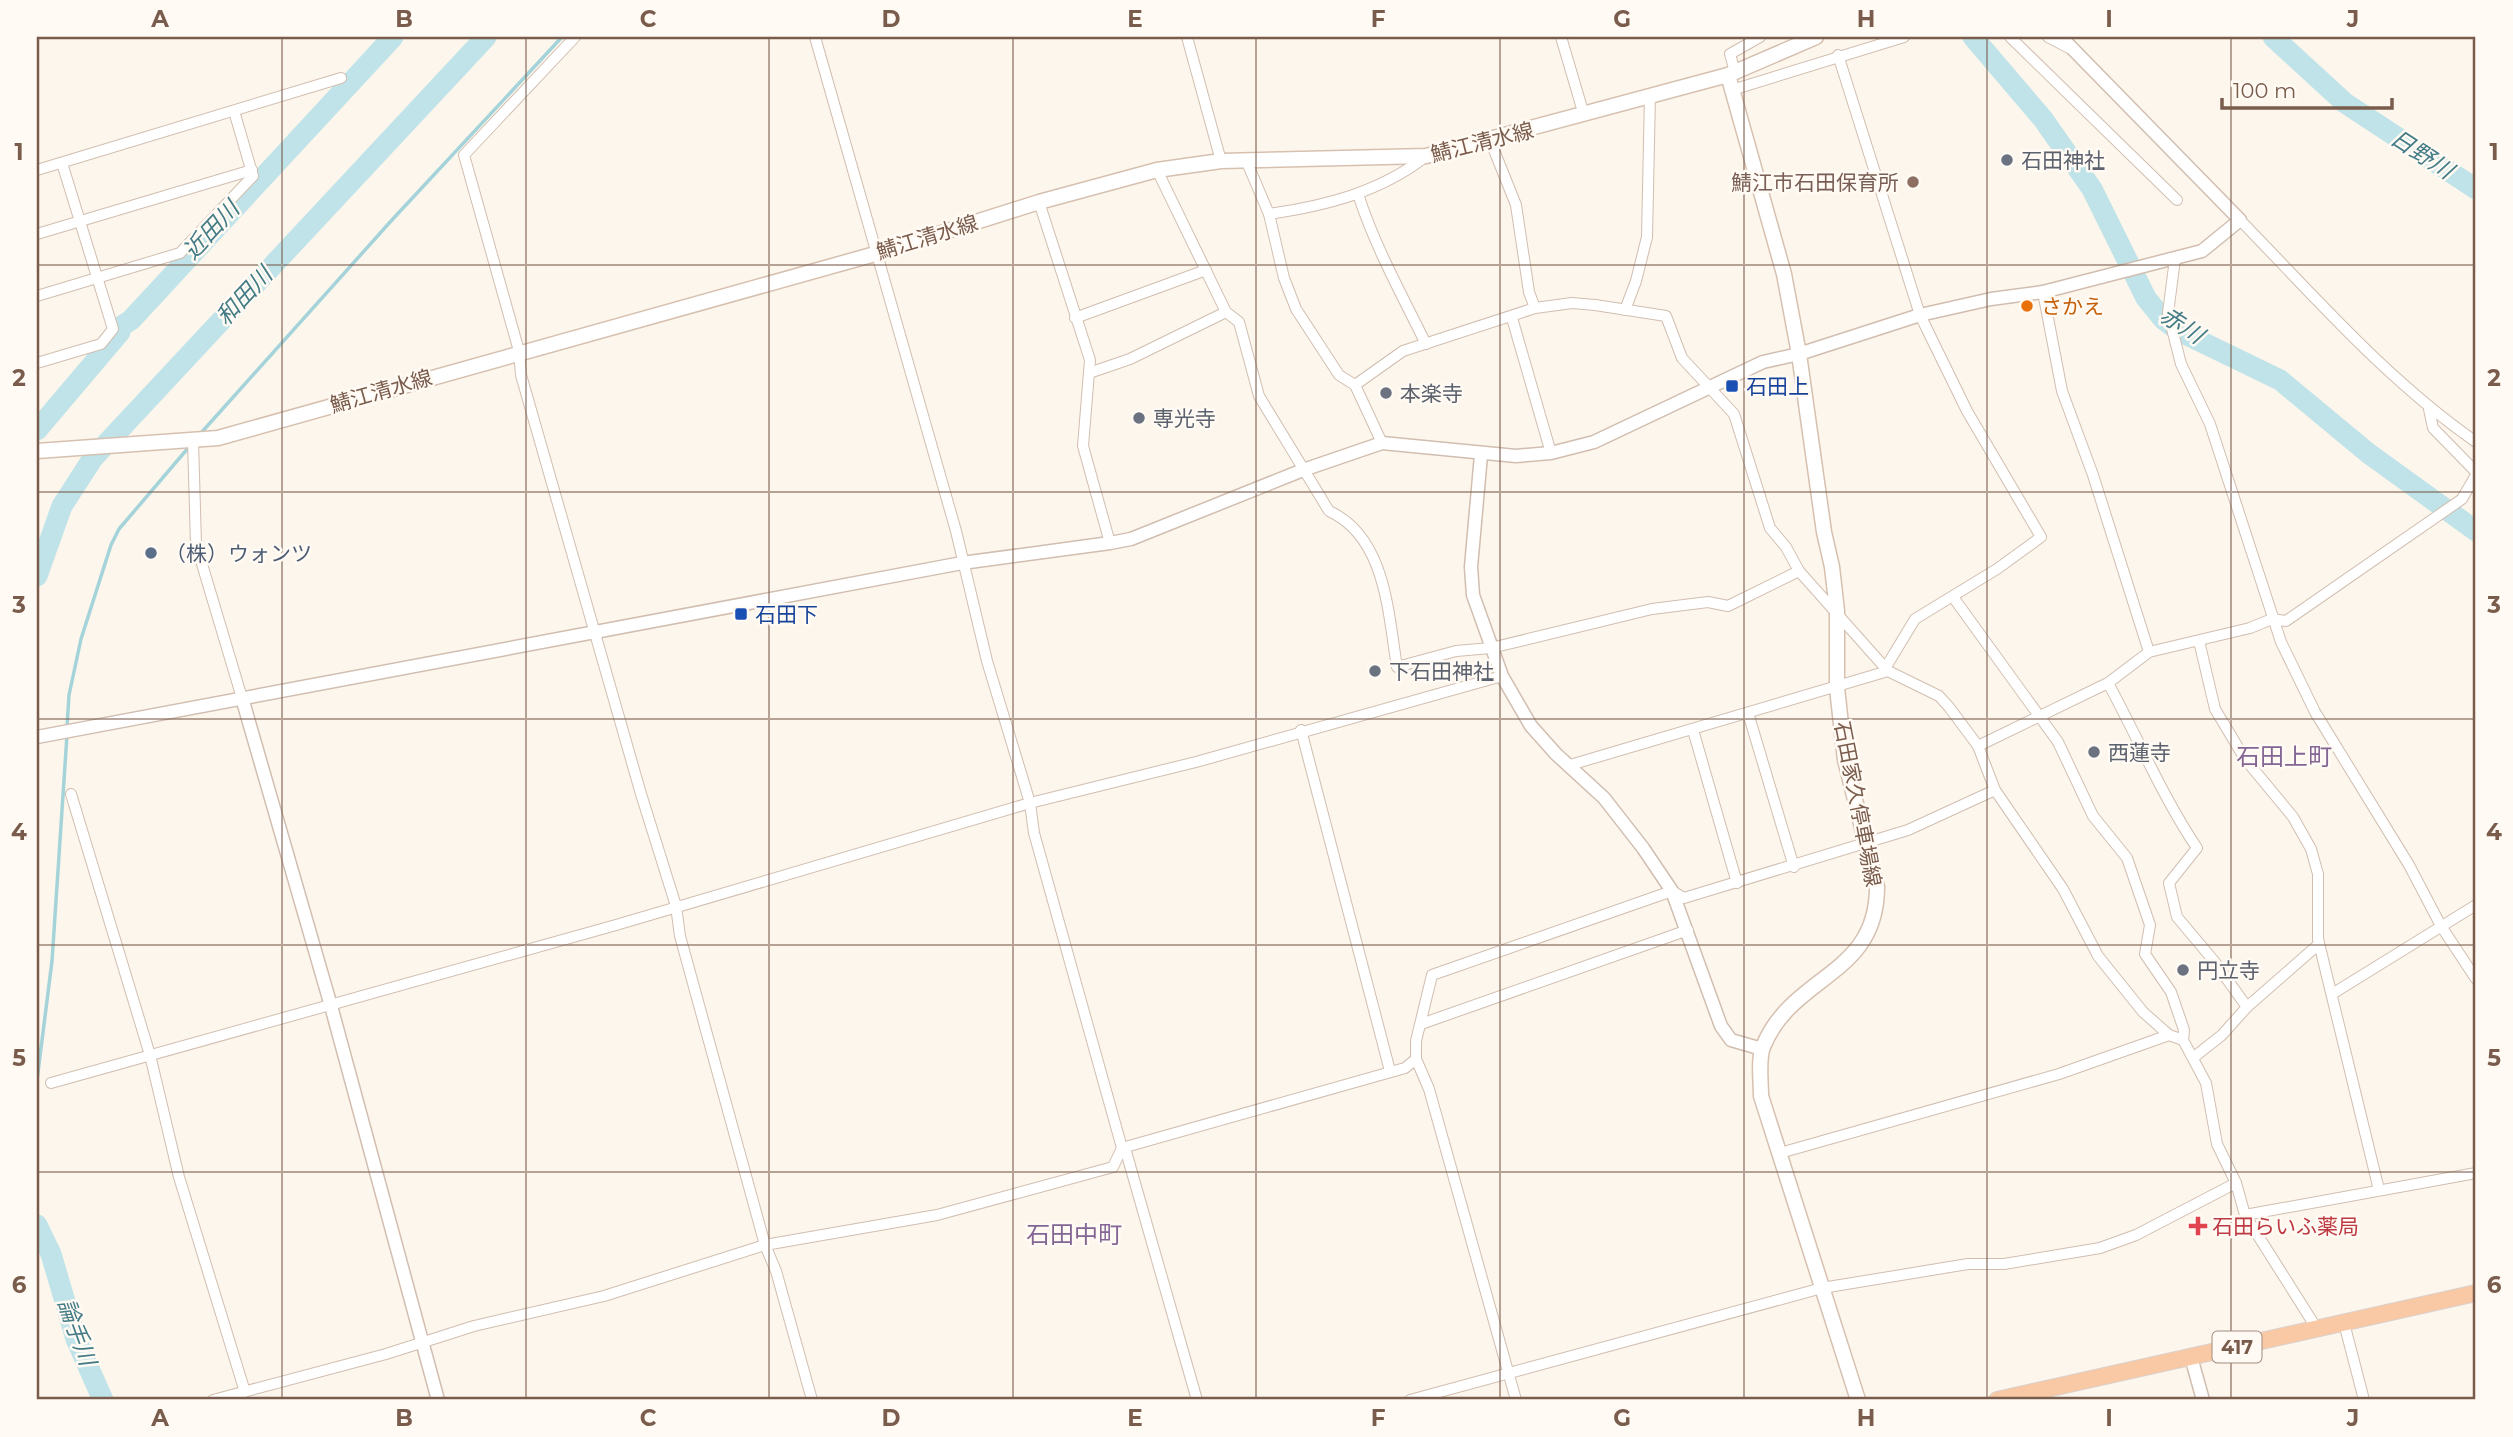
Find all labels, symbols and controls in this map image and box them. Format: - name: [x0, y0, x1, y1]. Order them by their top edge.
- text: A: [150, 5, 169, 33]
- text: B: [395, 5, 413, 33]
- text: C: [640, 5, 657, 33]
- text: D: [882, 5, 901, 33]
- text: E: [1127, 5, 1143, 33]
- text: F: [1371, 5, 1386, 33]
- text: G: [1613, 5, 1631, 33]
- text: H: [1857, 5, 1875, 33]
- text: I: [2105, 5, 2113, 33]
- text: J: [2346, 5, 2359, 33]
- scale bar: [2222, 66, 2392, 110]
- text: 100 m: [2233, 78, 2296, 103]
- street label: 鯖江清水線: [1428, 117, 1536, 167]
- water label: 日野川: [2385, 123, 2461, 186]
- text: 1: [14, 138, 24, 166]
- text: 1: [2489, 138, 2499, 166]
- place label: 石田神社: [2021, 148, 2105, 173]
- marker: 石田神社: [1999, 152, 2015, 168]
- place label: 鯖江市石田保育所: [1731, 170, 1899, 195]
- marker: 鯖江市石田保育所: [1905, 174, 1921, 190]
- water label: 近田川: [177, 193, 247, 265]
- street label: 鯖江清水線: [873, 210, 981, 264]
- water label: 和田川: [210, 259, 280, 331]
- place label: さかえ: [2041, 294, 2104, 319]
- marker: さかえ: [2019, 298, 2035, 314]
- water label: 赤川: [2155, 301, 2211, 351]
- text: 2: [12, 364, 26, 392]
- text: 2: [2487, 364, 2501, 392]
- street label: 鯖江清水線: [327, 365, 435, 417]
- place label: 石田上: [1746, 374, 1809, 399]
- marker: 石田上: [1724, 378, 1740, 394]
- place label: 本楽寺: [1400, 381, 1463, 406]
- marker: 本楽寺: [1378, 385, 1394, 401]
- place label: 専光寺: [1153, 406, 1216, 431]
- marker: 専光寺: [1131, 410, 1147, 426]
- place label: （株）ウォンツ: [165, 541, 312, 566]
- marker: （株）ウォンツ: [143, 545, 159, 561]
- text: 3: [11, 591, 26, 619]
- text: 3: [2486, 591, 2501, 619]
- place label: 石田下: [755, 602, 818, 627]
- marker: 石田下: [733, 606, 749, 622]
- place label: 下石田神社: [1389, 659, 1494, 684]
- marker: 下石田神社: [1367, 663, 1383, 679]
- street label: 石田家久停車場線: [1830, 719, 1886, 889]
- place label: 西蓮寺: [2108, 740, 2171, 765]
- district label: 石田上町: [2236, 742, 2332, 771]
- marker: 西蓮寺: [2086, 744, 2102, 760]
- text: 4: [11, 818, 27, 846]
- text: 4: [2486, 818, 2502, 846]
- place label: 円立寺: [2197, 958, 2260, 983]
- marker: 円立寺: [2175, 962, 2191, 978]
- text: 5: [12, 1044, 26, 1072]
- text: 5: [2487, 1044, 2501, 1072]
- place label: 石田らいふ薬局: [2212, 1214, 2359, 1239]
- marker: 石田らいふ薬局: [2190, 1218, 2206, 1234]
- district label: 石田中町: [1026, 1220, 1122, 1249]
- text: 6: [12, 1271, 27, 1299]
- text: 6: [2487, 1271, 2502, 1299]
- water label: 論手川: [52, 1295, 103, 1372]
- road number: 417: [2212, 1331, 2262, 1362]
- text: A: [150, 1404, 169, 1432]
- text: B: [395, 1404, 413, 1432]
- text: C: [640, 1404, 657, 1432]
- text: D: [882, 1404, 901, 1432]
- text: E: [1127, 1404, 1143, 1432]
- text: F: [1371, 1404, 1386, 1432]
- text: G: [1613, 1404, 1631, 1432]
- text: H: [1857, 1404, 1875, 1432]
- text: I: [2105, 1404, 2113, 1432]
- text: J: [2346, 1404, 2359, 1432]

